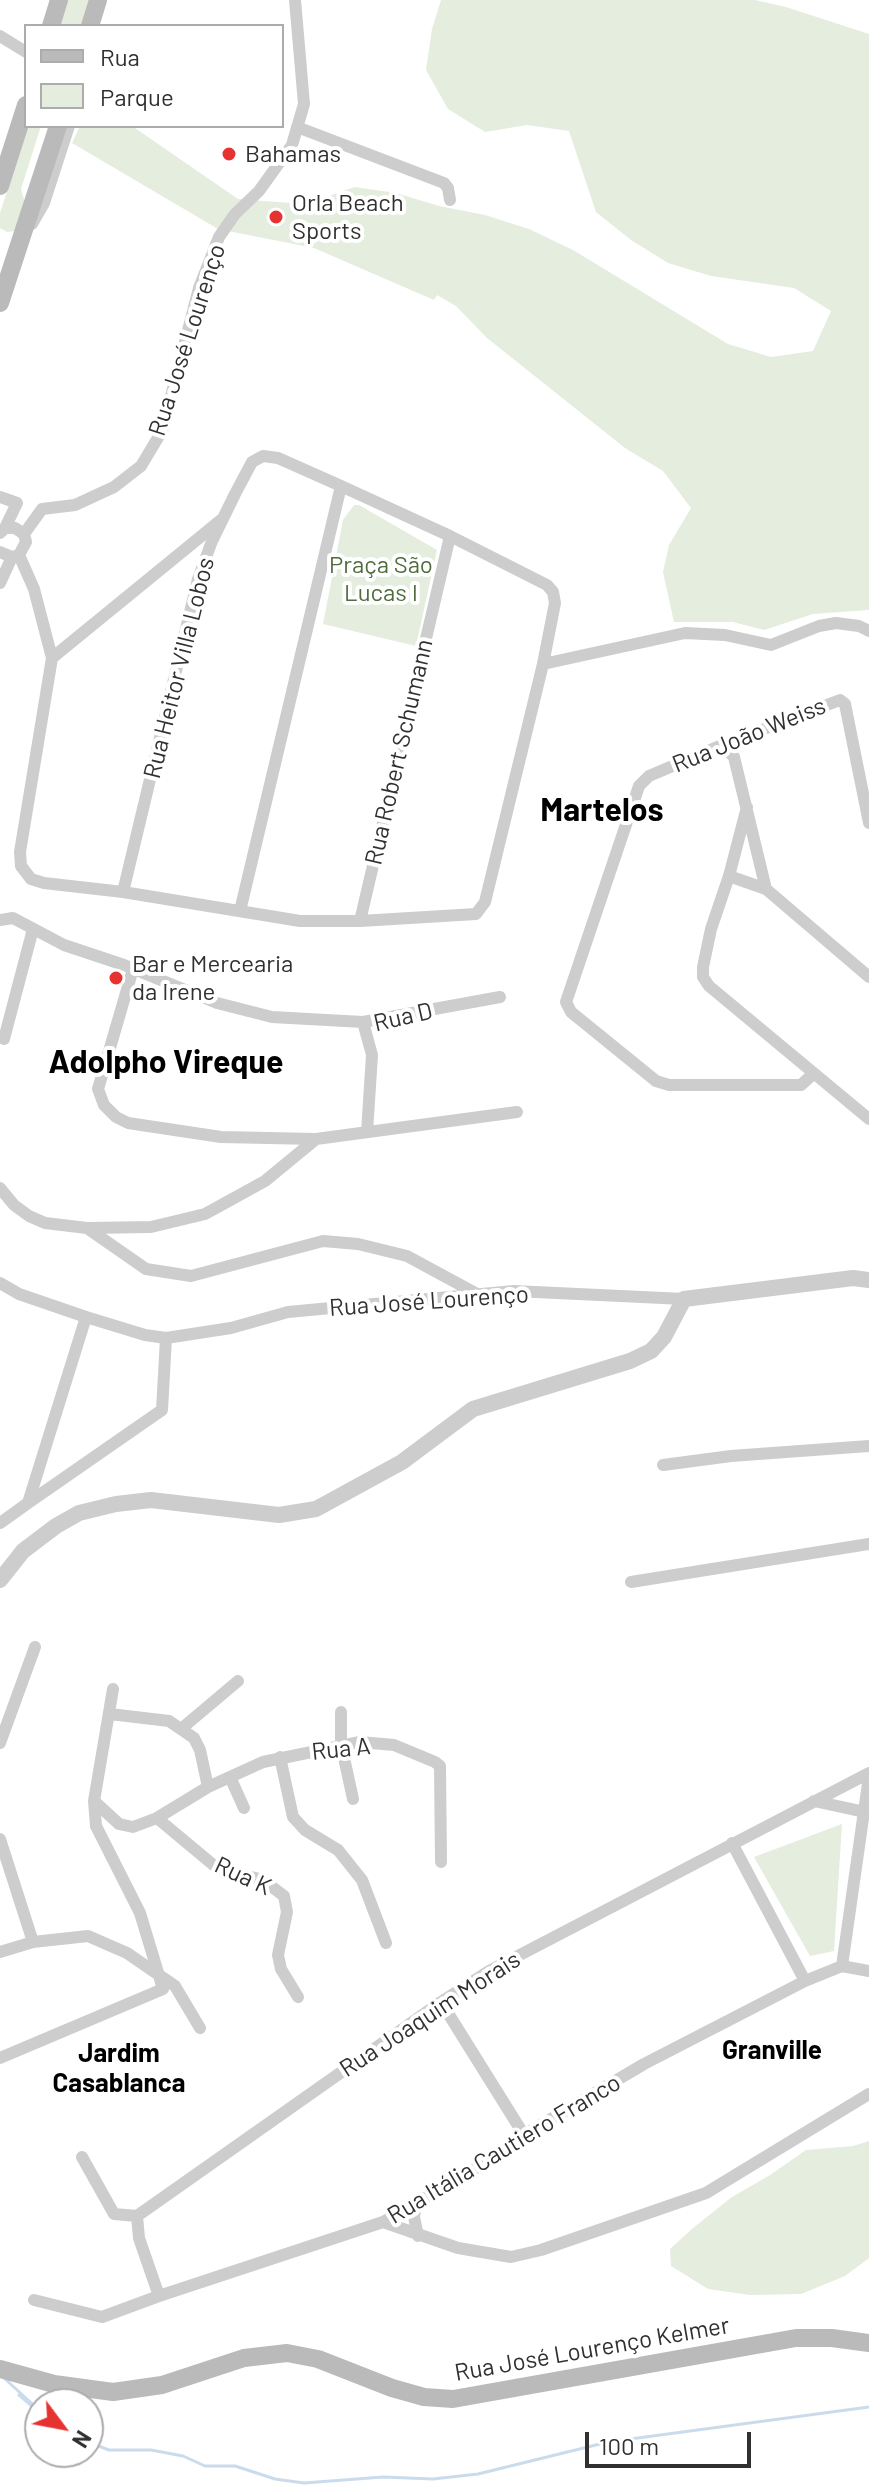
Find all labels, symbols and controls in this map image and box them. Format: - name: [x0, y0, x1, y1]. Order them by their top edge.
- legend: [24, 24, 284, 128]
- text: Rua: [100, 42, 140, 71]
- text: Parque: [100, 82, 174, 111]
- place label: Bahamas: [245, 140, 341, 168]
- marker: Bahamas: [220, 145, 238, 163]
- place label: Orla Beach Sports: [292, 189, 404, 245]
- marker: Orla Beach Sports: [267, 208, 285, 226]
- street label: Rua José Lourenço: [142, 240, 232, 440]
- park label: Praça São Lucas I: [329, 551, 433, 607]
- street label: Rua Heitor Villa Lobos: [138, 554, 220, 782]
- street label: Rua Robert Schumann: [359, 636, 439, 868]
- street label: Rua João Weiss: [668, 691, 830, 779]
- district label: Martelos: [540, 791, 664, 829]
- place label: Bar e Mercearia da Irene: [132, 950, 293, 1006]
- marker: Bar e Mercearia da Irene: [107, 969, 125, 987]
- street label: Rua D: [371, 996, 435, 1038]
- district label: Adolpho Vireque: [49, 1043, 283, 1081]
- street label: Rua José Lourenço: [328, 1280, 530, 1322]
- street label: Rua A: [310, 1732, 372, 1766]
- street label: Rua K: [210, 1850, 276, 1902]
- street label: Rua Joaquim Morais: [334, 1945, 526, 2083]
- district label: Granville: [722, 2034, 822, 2066]
- district label: Jardim Casablanca: [53, 2037, 185, 2098]
- street label: Rua Itália Cautiero Franco: [382, 2068, 626, 2230]
- street label: Rua José Lourenço Kelmer: [452, 2311, 732, 2387]
- north arrow: [24, 2388, 104, 2468]
- scale bar: [589, 2416, 755, 2466]
- text: N: [68, 2427, 98, 2453]
- text: 100 m: [599, 2431, 659, 2460]

